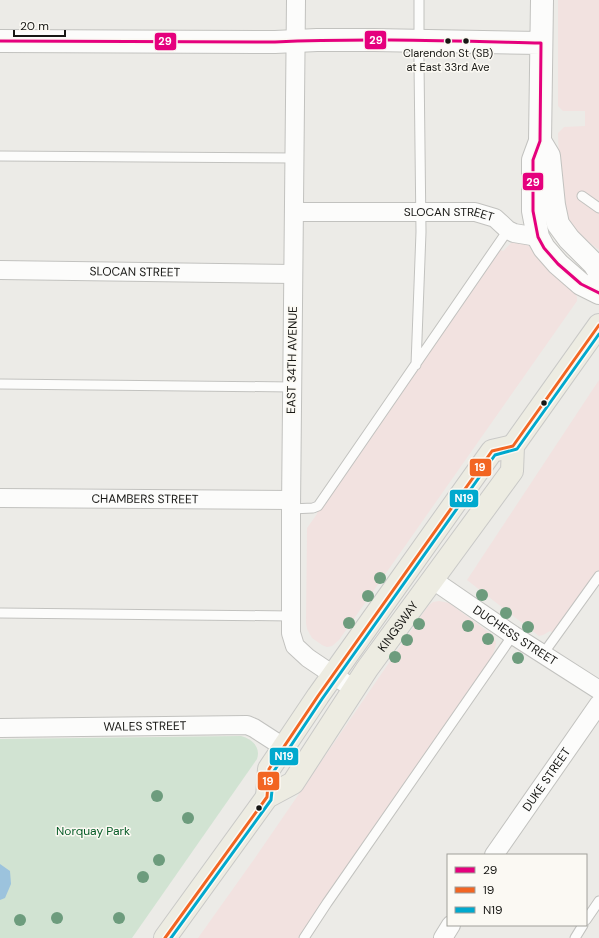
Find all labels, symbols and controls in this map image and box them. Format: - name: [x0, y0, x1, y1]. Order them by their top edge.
- scale bar: [14, 12, 65, 38]
- text: 20 m: [20, 18, 49, 34]
- line badge: 29: [364, 30, 387, 50]
- line badge: 29: [154, 32, 177, 51]
- text: 29: [369, 33, 383, 47]
- text: 29: [158, 34, 172, 48]
- marker: Clarendon St (SB) at East 33rd Ave: [443, 36, 453, 46]
- unlabelled marker: [461, 36, 471, 46]
- place label: Clarendon St (SB) at East 33rd Ave: [403, 46, 493, 74]
- line badge: 29: [522, 172, 544, 191]
- text: 29: [526, 175, 540, 189]
- street label: SLOCAN STREET: [404, 204, 496, 225]
- street label: SLOCAN STREET: [90, 263, 181, 280]
- street label: EAST 34TH AVENUE: [283, 306, 301, 414]
- unlabelled marker: [539, 398, 549, 408]
- line badge: 19: [469, 458, 492, 477]
- text: 19: [475, 460, 486, 474]
- line badge: N19: [449, 489, 479, 508]
- street label: CHAMBERS STREET: [91, 491, 199, 507]
- text: N19: [454, 491, 474, 505]
- street label: KINGSWAY: [374, 598, 422, 655]
- street label: DUCHESS STREET: [470, 602, 560, 669]
- street label: WALES STREET: [103, 718, 187, 735]
- street label: DUKE STREET: [519, 744, 574, 814]
- line badge: N19: [269, 747, 299, 766]
- text: N19: [274, 749, 294, 763]
- line badge: 19: [257, 771, 280, 791]
- text: 19: [263, 774, 274, 788]
- unlabelled marker: [254, 803, 264, 813]
- park label: Norquay Park: [56, 823, 130, 839]
- legend: [447, 854, 587, 926]
- text: 29: [483, 862, 497, 878]
- text: 19: [483, 882, 494, 898]
- text: N19: [483, 902, 503, 918]

